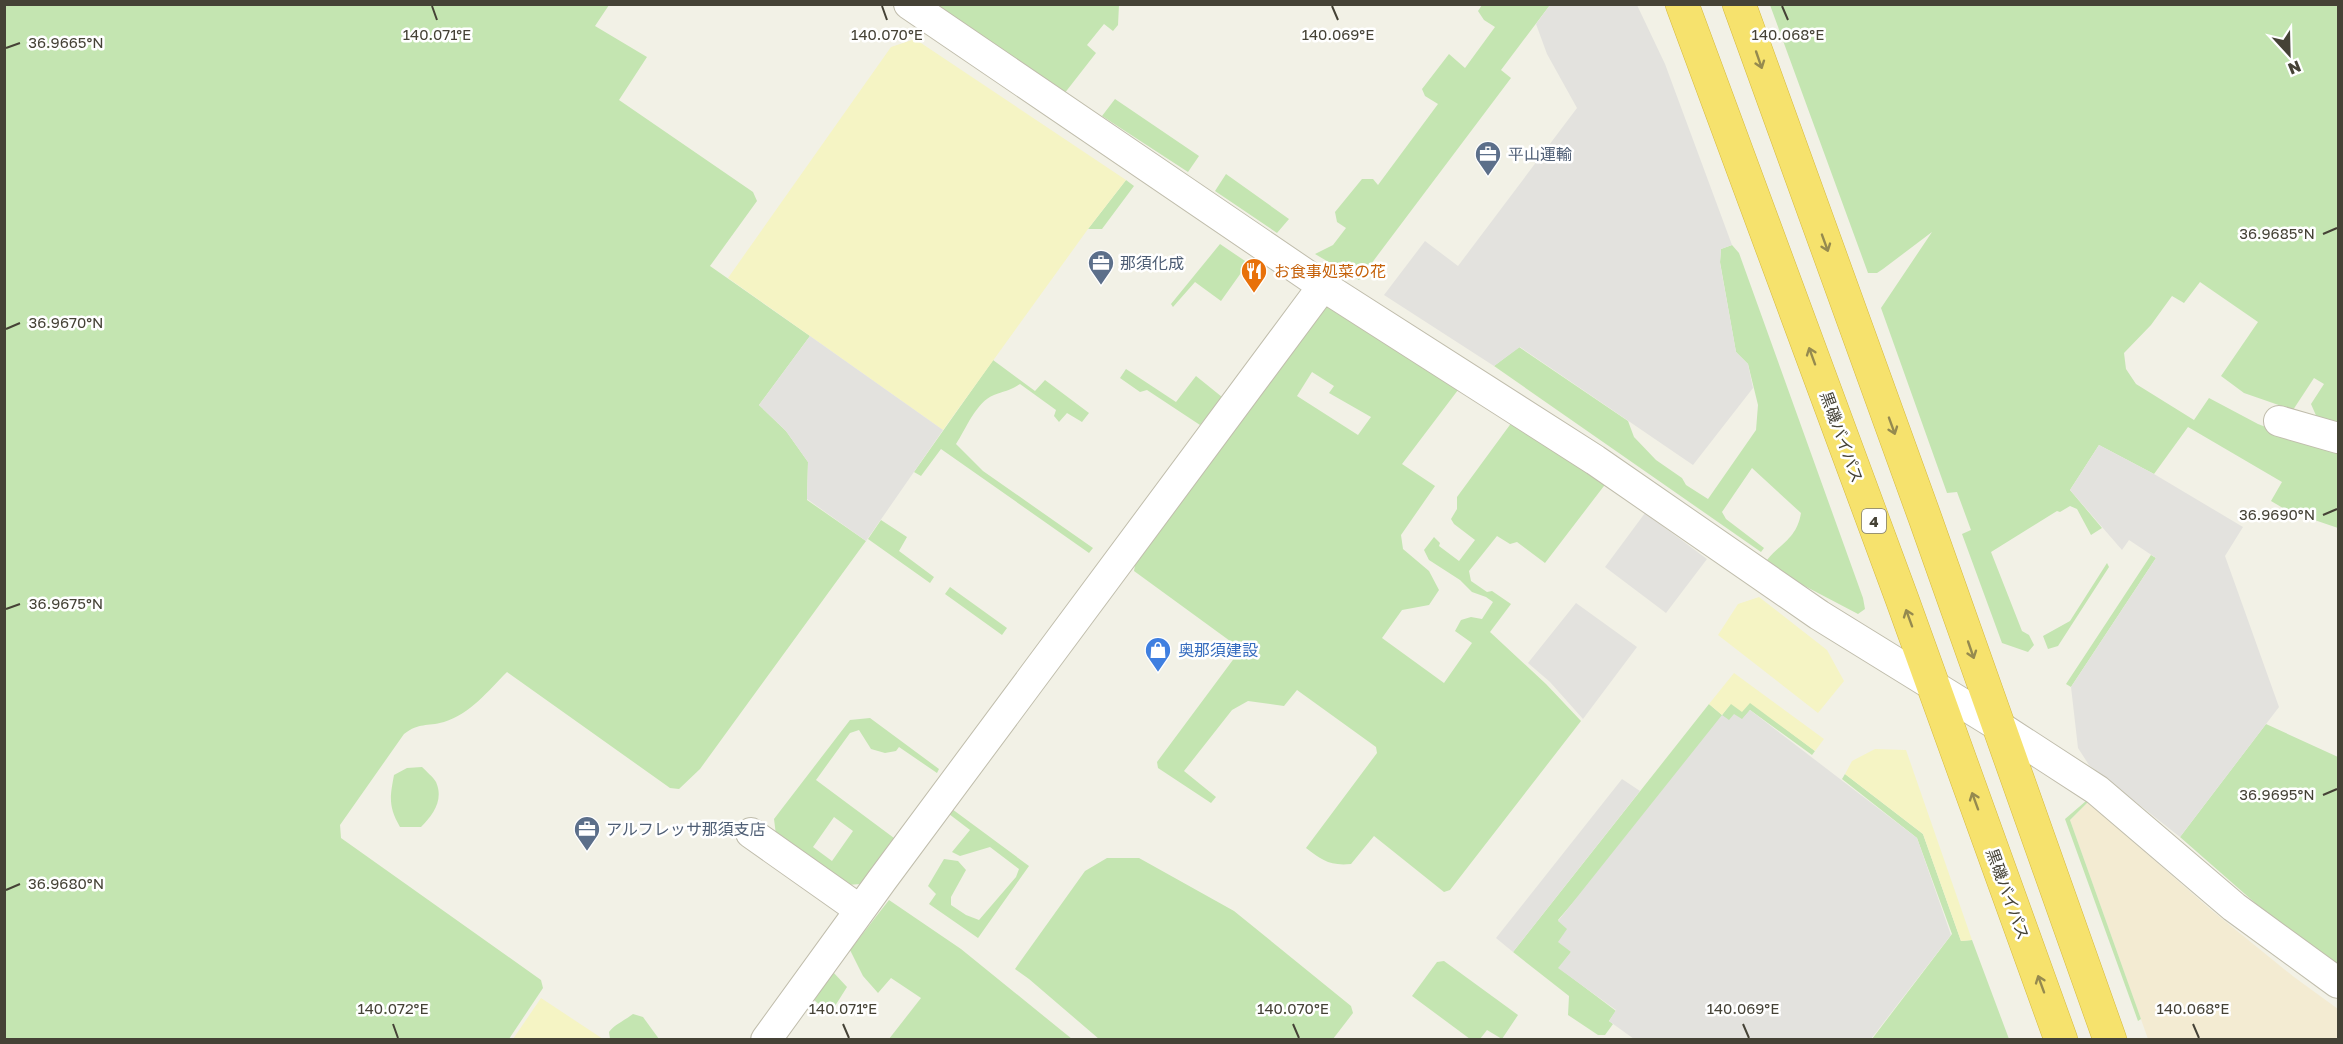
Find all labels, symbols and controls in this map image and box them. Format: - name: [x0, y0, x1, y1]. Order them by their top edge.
- north arrow: [2259, 24, 2319, 84]
- text: 140.071°E: [403, 25, 471, 43]
- text: 140.070°E: [851, 25, 923, 43]
- text: 140.069°E: [1302, 25, 1374, 43]
- text: 140.068°E: [1752, 25, 1824, 43]
- text: 36.9665°N: [28, 33, 104, 51]
- one-way arrow: [1754, 50, 1765, 69]
- text: N: [2285, 56, 2304, 79]
- office icon: 平山運輸: [1473, 139, 1503, 177]
- place label: 平山運輸: [1508, 144, 1572, 164]
- text: 36.9685°N: [2239, 224, 2315, 242]
- one-way arrow: [1821, 233, 1832, 252]
- office icon: 那須化成: [1086, 248, 1116, 286]
- place label: 那須化成: [1120, 253, 1184, 273]
- restaurant icon: お食事処菜の花: [1239, 256, 1269, 294]
- place label: お食事処菜の花: [1274, 261, 1386, 281]
- text: 36.9670°N: [28, 313, 104, 331]
- one-way arrow: [1806, 347, 1817, 366]
- street label: 黒磯バイパス: [1816, 389, 1868, 485]
- one-way arrow: [1887, 416, 1898, 435]
- text: 36.9690°N: [2239, 505, 2315, 523]
- road number: 4: [1862, 509, 1886, 533]
- text: 36.9675°N: [29, 594, 103, 612]
- one-way arrow: [1902, 609, 1913, 627]
- shop icon: 奥那須建設: [1143, 635, 1173, 673]
- place label: 奥那須建設: [1178, 640, 1258, 660]
- one-way arrow: [1967, 640, 1978, 659]
- text: 36.9695°N: [2239, 785, 2315, 803]
- one-way arrow: [1969, 792, 1980, 811]
- office icon: アルフレッサ那須支店: [572, 814, 602, 852]
- place label: アルフレッサ那須支店: [606, 819, 766, 839]
- street label: 黒磯バイパス: [1982, 846, 2034, 942]
- text: 36.9680°N: [28, 874, 104, 892]
- one-way arrow: [2035, 976, 2046, 994]
- text: 140.072°E: [357, 999, 429, 1017]
- text: 140.071°E: [809, 999, 877, 1017]
- text: 140.070°E: [1257, 999, 1329, 1017]
- text: 140.069°E: [1707, 999, 1779, 1017]
- text: 140.068°E: [2157, 999, 2229, 1017]

